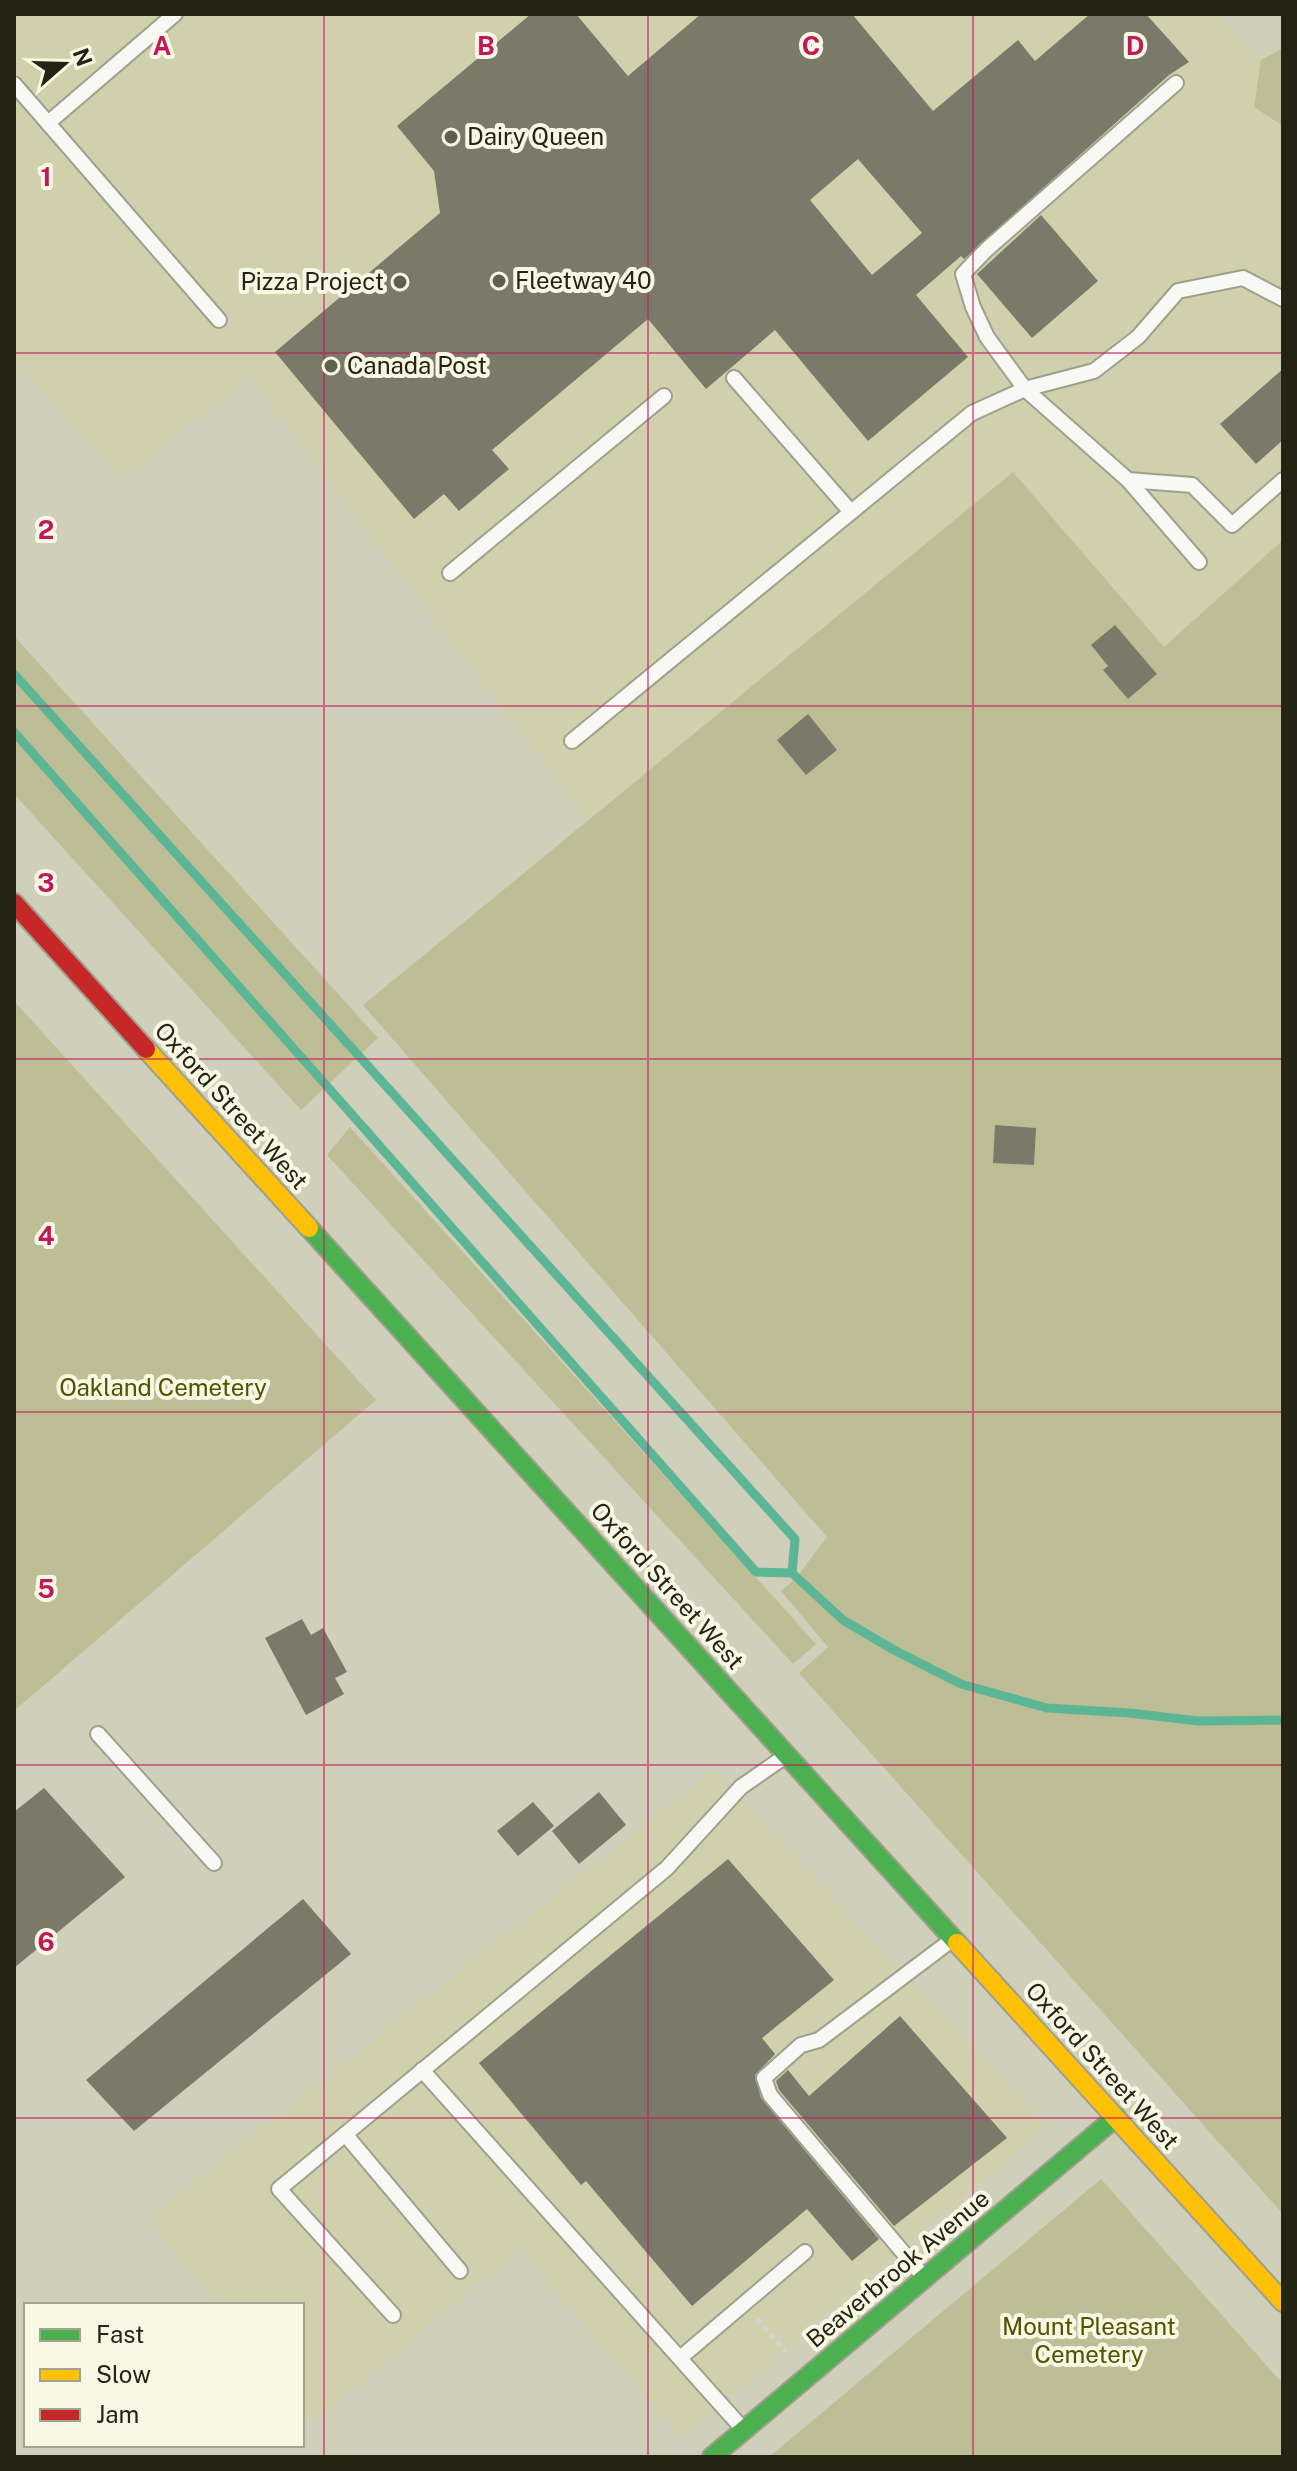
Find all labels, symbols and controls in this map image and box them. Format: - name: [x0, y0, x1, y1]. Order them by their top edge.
- north arrow: [24, 24, 104, 104]
- text: A: [153, 30, 172, 61]
- text: B: [477, 30, 495, 61]
- text: C: [802, 30, 820, 61]
- text: D: [1126, 30, 1144, 61]
- text: N: [68, 45, 98, 70]
- place label: Dairy Queen: [467, 122, 604, 150]
- marker: Dairy Queen: [442, 128, 460, 146]
- text: 1: [40, 161, 52, 192]
- place label: Fleetway 40: [515, 266, 652, 294]
- place label: Pizza Project: [240, 267, 384, 295]
- marker: Fleetway 40: [490, 272, 508, 290]
- marker: Pizza Project: [391, 273, 409, 291]
- place label: Canada Post: [347, 351, 487, 379]
- marker: Canada Post: [322, 357, 340, 375]
- text: 2: [38, 514, 54, 545]
- text: 3: [37, 867, 55, 898]
- street label: Oxford Street West: [149, 1016, 314, 1195]
- text: 4: [37, 1220, 55, 1251]
- park label: Oakland Cemetery: [59, 1373, 267, 1401]
- street label: Oxford Street West: [585, 1496, 750, 1675]
- text: 5: [37, 1573, 55, 1604]
- text: 6: [37, 1926, 55, 1957]
- street label: Oxford Street West: [1020, 1976, 1185, 2155]
- street label: Beaverbrook Avenue: [800, 2184, 994, 2353]
- legend: [24, 2303, 304, 2447]
- park label: Mount Pleasant Cemetery: [1002, 2312, 1176, 2368]
- text: Fast: [96, 2320, 144, 2348]
- text: Slow: [96, 2360, 151, 2388]
- text: Jam: [96, 2400, 139, 2428]

